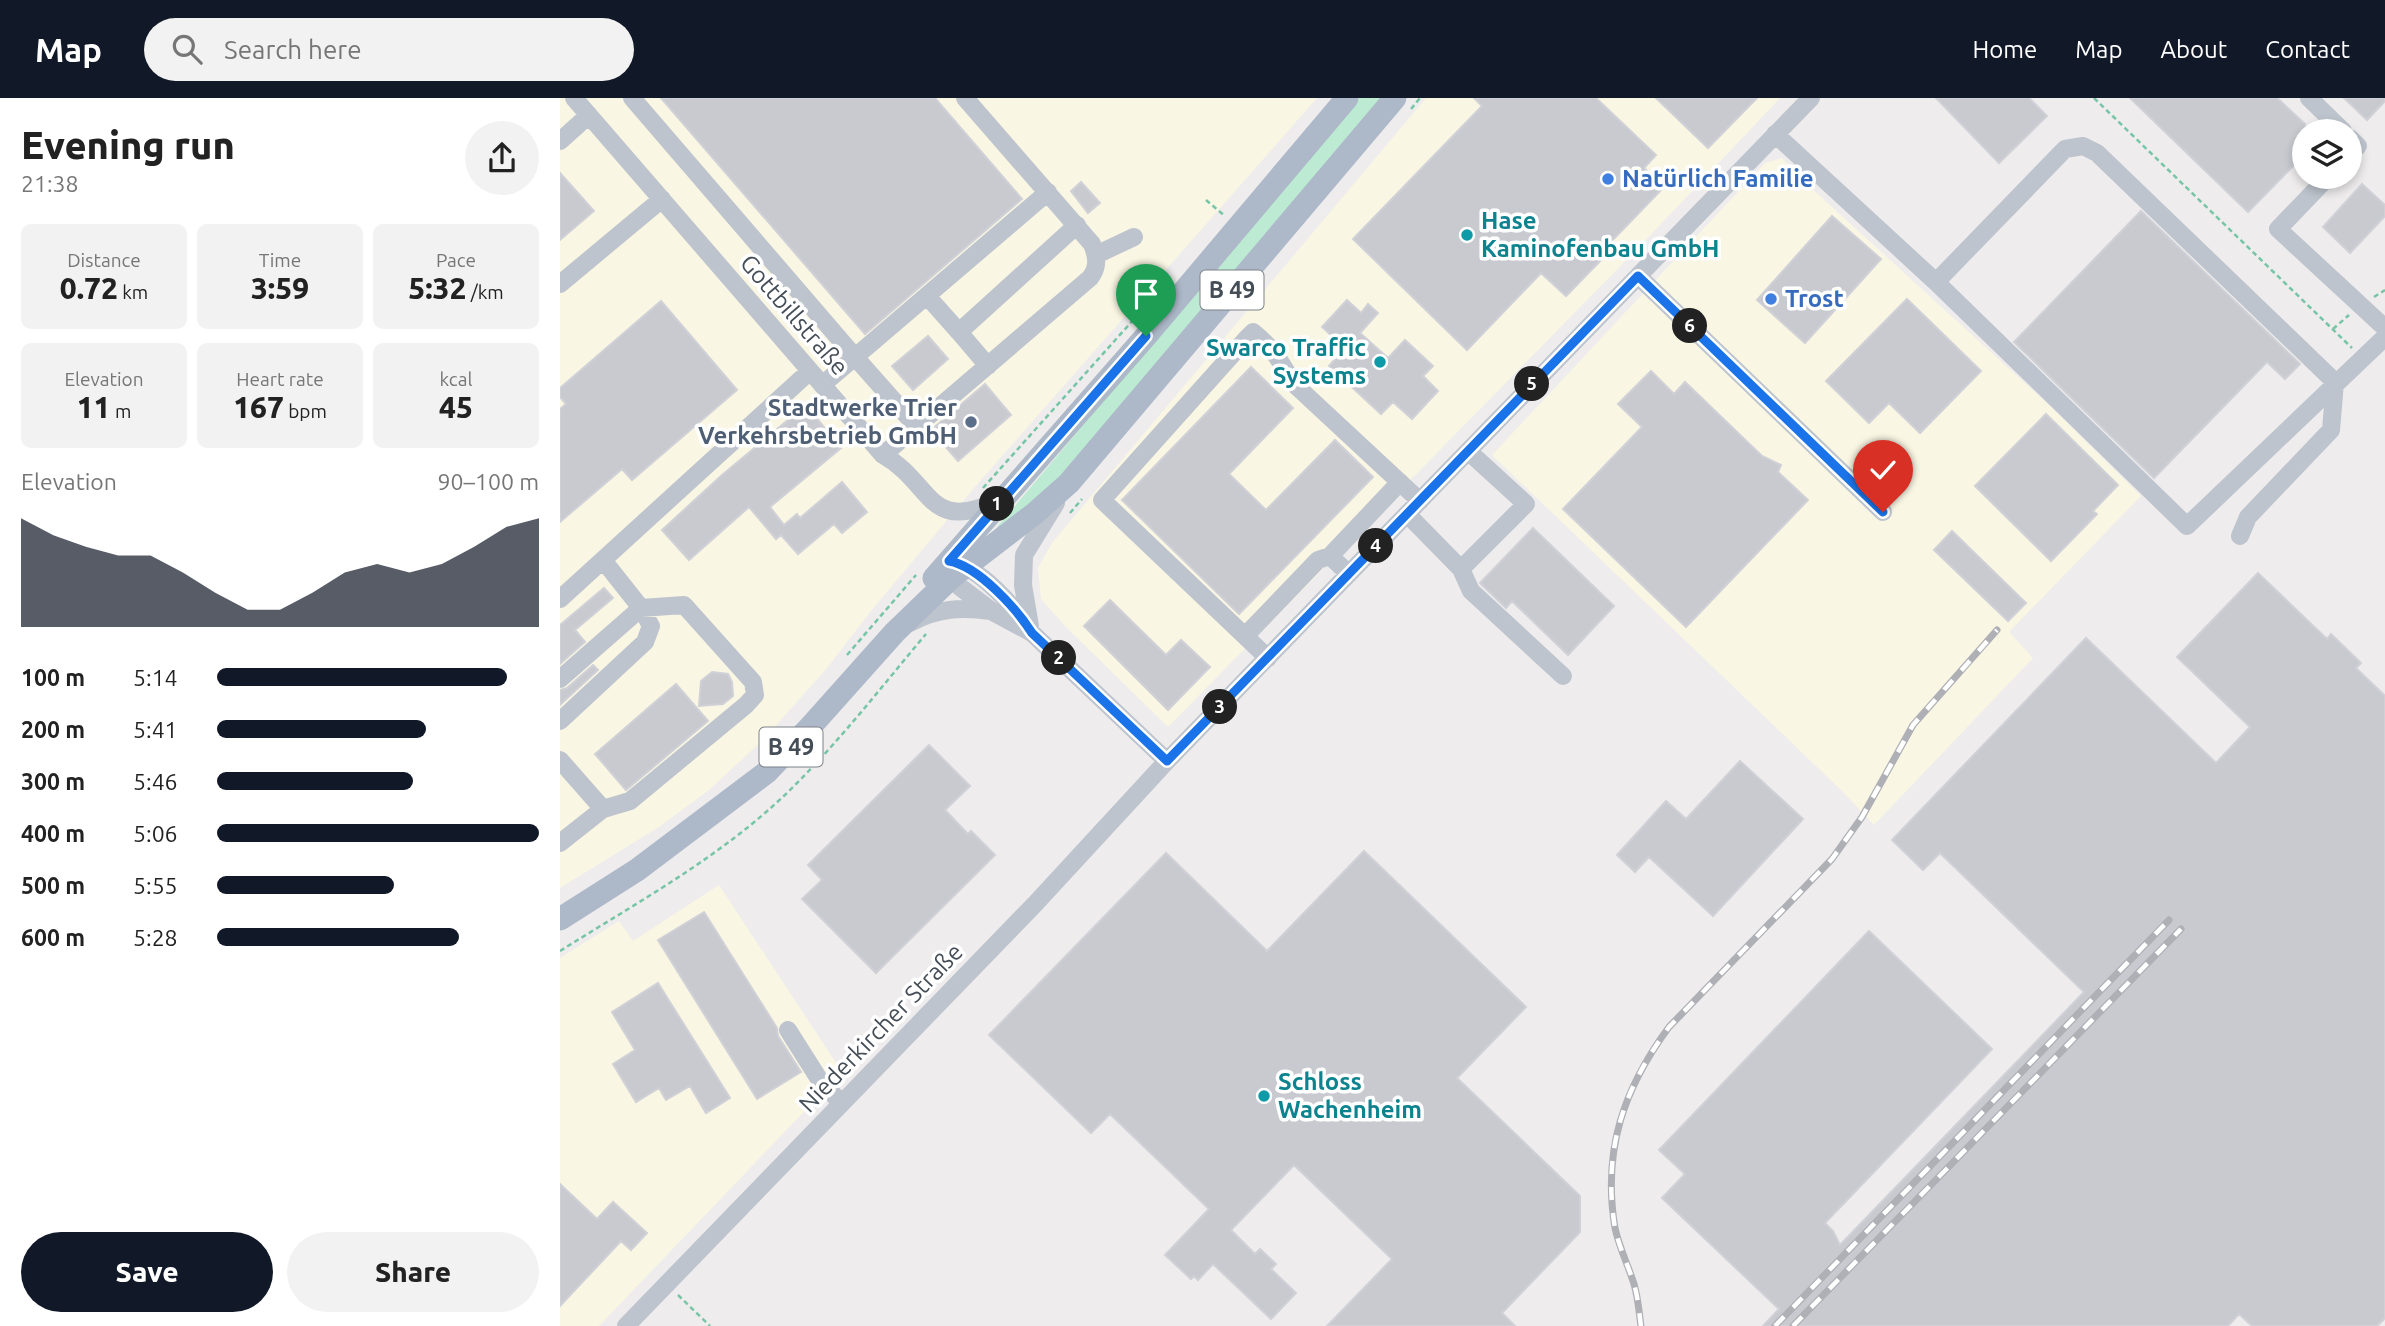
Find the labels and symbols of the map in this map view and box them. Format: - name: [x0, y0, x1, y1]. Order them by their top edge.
- place label: Natürlich Familie: [1622, 165, 1814, 192]
- marker: Natürlich Familie: [1600, 171, 1616, 187]
- place label: Hase Kaminofenbau GmbH: [1481, 207, 1719, 262]
- marker: Hase Kaminofenbau GmbH: [1459, 227, 1475, 243]
- street label: Gottbillstraße: [735, 249, 854, 380]
- pin: [1116, 264, 1176, 336]
- road number: B 49: [1200, 270, 1264, 309]
- place label: Trost: [1785, 285, 1844, 312]
- marker: Trost: [1763, 291, 1779, 307]
- pin: 6: [1672, 308, 1708, 344]
- place label: Swarco Traffic Systems: [1206, 334, 1366, 389]
- marker: Swarco Traffic Systems: [1372, 354, 1388, 370]
- pin: 5: [1514, 366, 1550, 402]
- place label: Stadtwerke Trier Verkehrsbetrieb GmbH: [698, 394, 957, 449]
- marker: Stadtwerke Trier Verkehrsbetrieb GmbH: [963, 414, 979, 430]
- pin: [1853, 440, 1913, 512]
- pin: 1: [980, 486, 1014, 522]
- pin: 4: [1358, 528, 1394, 564]
- pin: 2: [1042, 640, 1076, 676]
- pin: 3: [1202, 690, 1238, 724]
- road number: B 49: [760, 727, 822, 766]
- street label: Niederkircher Straße: [793, 938, 968, 1117]
- place label: Schloss Wachenheim: [1278, 1068, 1422, 1123]
- marker: Schloss Wachenheim: [1256, 1088, 1272, 1104]

